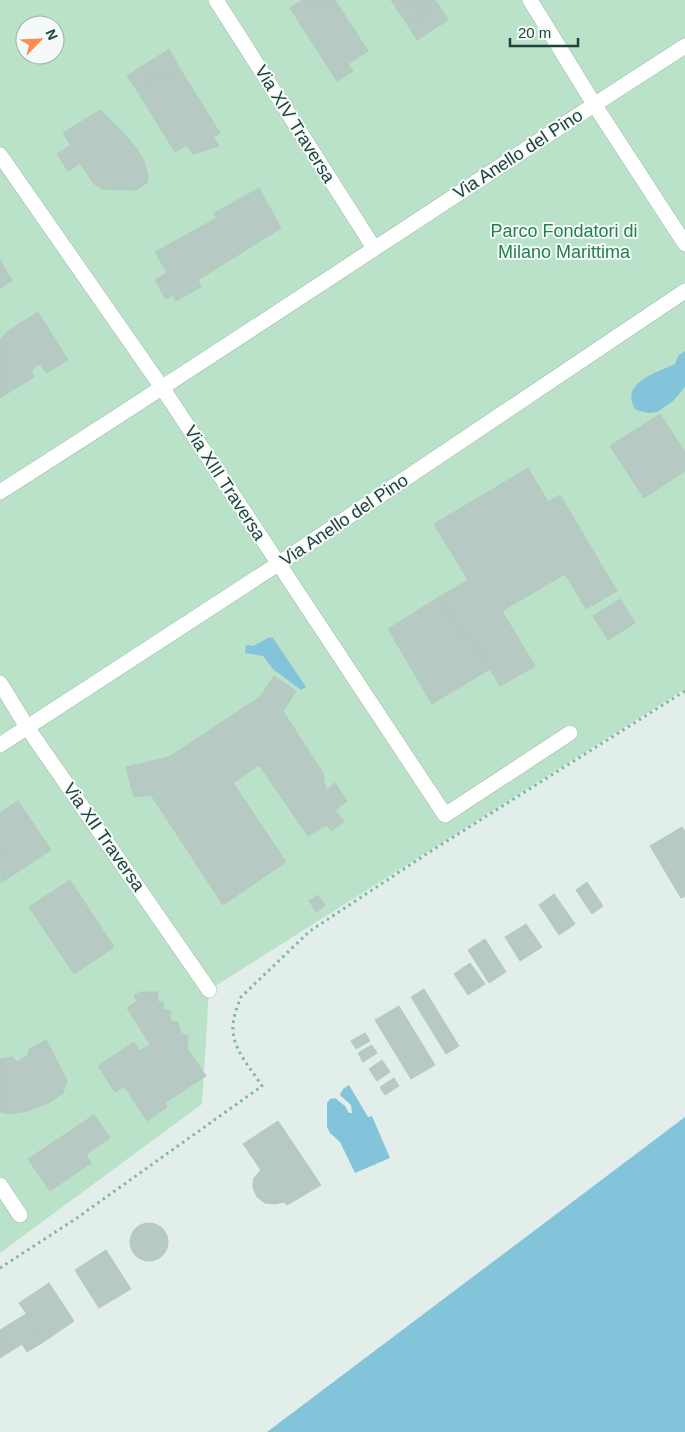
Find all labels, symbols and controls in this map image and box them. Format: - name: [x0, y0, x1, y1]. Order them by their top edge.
- north arrow: [15, 15, 65, 65]
- scale bar: [510, 15, 578, 47]
- text: 20 m: [518, 24, 551, 41]
- text: N: [43, 27, 61, 43]
- street label: Via XIV Traversa: [251, 62, 340, 187]
- street label: Via Anello del Pino: [450, 105, 586, 203]
- park label: Parco Fondatori di Milano Marittima: [490, 221, 638, 262]
- street label: Via XIII Traversa: [180, 422, 270, 545]
- street label: Via Anello del Pino: [276, 470, 412, 570]
- street label: Via XII Traversa: [59, 779, 149, 896]

